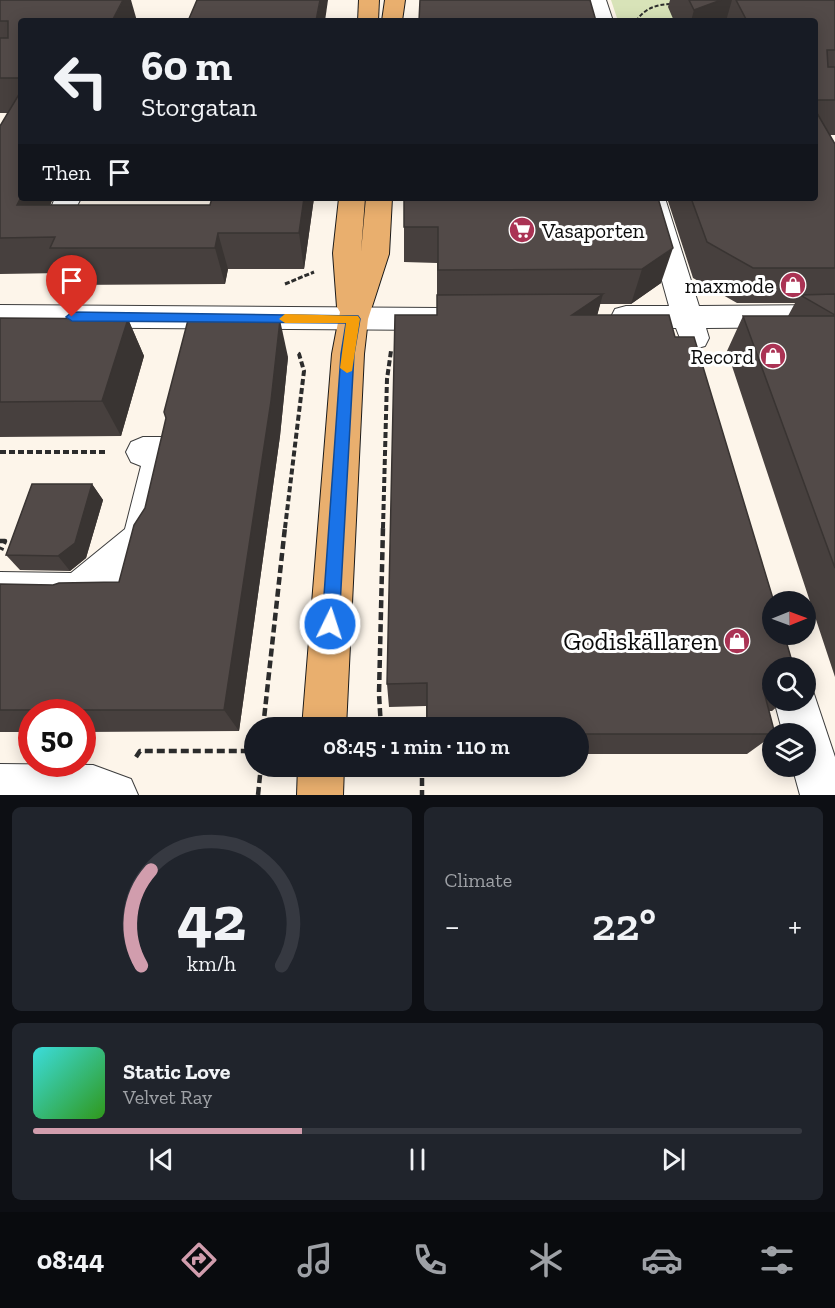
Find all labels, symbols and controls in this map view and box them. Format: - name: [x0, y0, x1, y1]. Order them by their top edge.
- text: 60 m: [141, 40, 232, 91]
- icon: left: [42, 42, 120, 120]
- text: Storgatan: [141, 91, 257, 123]
- icon: arrive: [103, 156, 136, 189]
- text: Then: [42, 159, 91, 186]
- supermarket icon: Vasaporten: [507, 215, 537, 245]
- place label: Vasaporten: [541, 218, 645, 243]
- pin: [46, 255, 97, 317]
- icon: arrive: [55, 264, 88, 297]
- shop icon: maxmode: [778, 270, 808, 300]
- place label: maxmode: [685, 273, 774, 298]
- shop icon: Record: [758, 341, 788, 371]
- place label: Record: [691, 344, 754, 369]
- north arrow: [762, 591, 816, 645]
- map controls: [762, 591, 816, 777]
- position arrow: [298, 592, 362, 656]
- place label: Godiskällaren: [563, 625, 718, 657]
- shop icon: Godiskällaren: [722, 626, 752, 656]
- button: search: [762, 657, 816, 711]
- speed limit sign: 50: [18, 699, 96, 777]
- button: layers: [762, 723, 816, 777]
- text: 08:45 · 1 min · 110 m: [323, 733, 510, 760]
- text: Climate: [445, 868, 512, 892]
- text: 42: [177, 881, 246, 956]
- text: 22°: [592, 898, 656, 952]
- text: −: [445, 906, 460, 945]
- text: +: [788, 906, 802, 945]
- text: km/h: [187, 951, 236, 976]
- text: Static Love: [123, 1058, 230, 1085]
- text: Velvet Ray: [123, 1085, 212, 1109]
- icon: previous: [145, 1143, 178, 1176]
- icon: pause: [401, 1143, 434, 1176]
- icon: next: [657, 1143, 690, 1176]
- icon: directions: [178, 1239, 220, 1281]
- icon: music: [294, 1239, 336, 1281]
- icon: phone: [409, 1239, 451, 1281]
- icon: climate: [525, 1239, 567, 1281]
- icon: car: [641, 1239, 683, 1281]
- icon: filters: [756, 1239, 798, 1281]
- text: 08:44: [37, 1244, 104, 1276]

